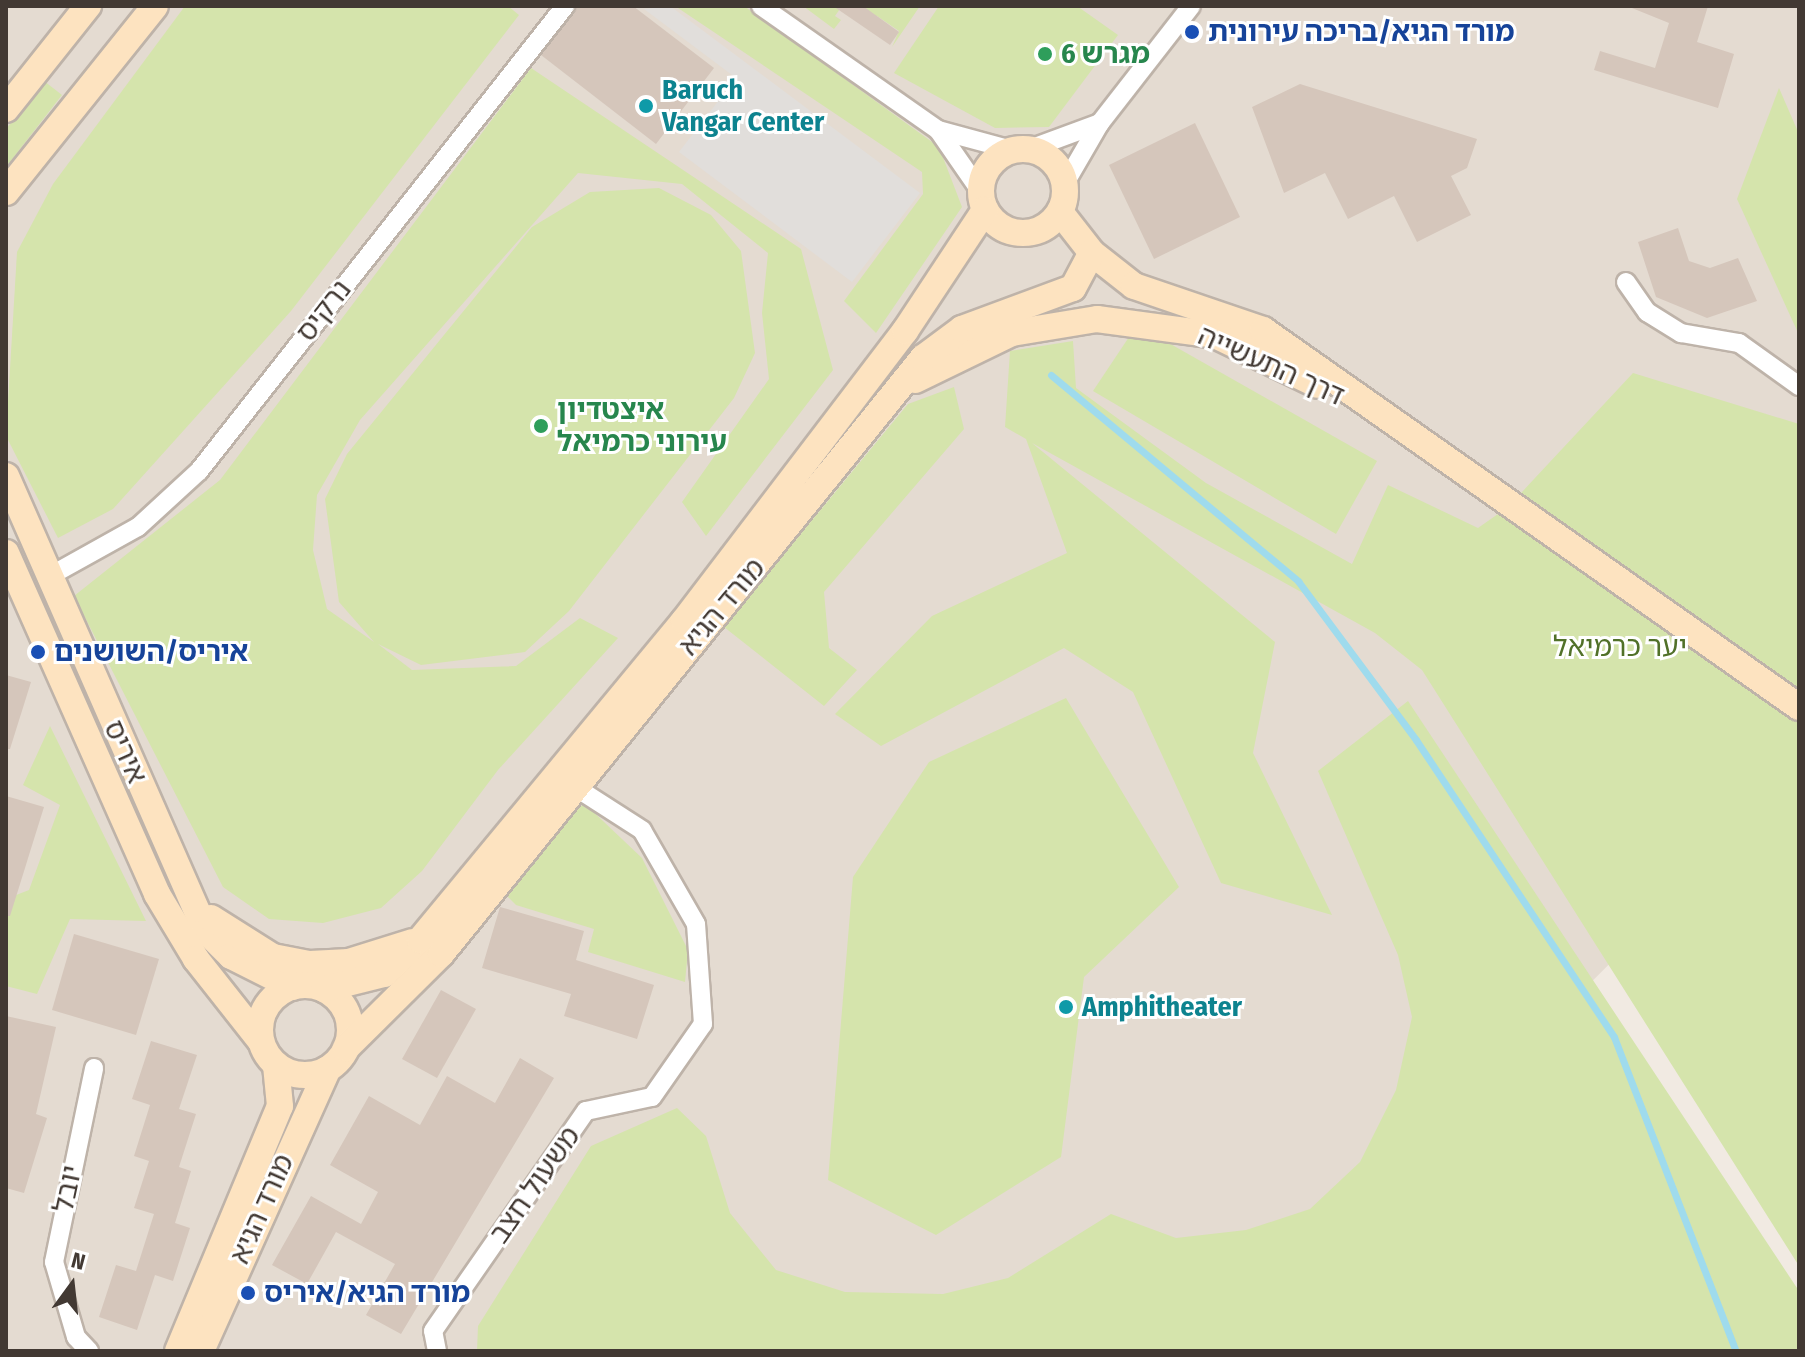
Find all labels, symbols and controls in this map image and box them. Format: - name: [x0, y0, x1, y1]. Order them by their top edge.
- place label: מורד הגיא/בריכה עירונית: [1208, 15, 1514, 49]
- marker: מורד הגיא/בריכה עירונית: [1183, 23, 1201, 41]
- place label: מגרש 6: [1061, 37, 1150, 71]
- marker: מגרש 6: [1036, 45, 1054, 63]
- place label: Baruch Vangar Center: [662, 73, 824, 139]
- marker: Baruch Vangar Center: [637, 97, 655, 115]
- street label: נרקיס: [290, 274, 358, 348]
- street label: דרך התעשייה: [1193, 319, 1349, 413]
- place label: איצטדיון עירוני כרמיאל: [557, 393, 727, 459]
- marker: איצטדיון עירוני כרמיאל: [532, 417, 550, 435]
- street label: מורד הגיא: [672, 552, 772, 662]
- park label: יער כרמיאל: [1553, 630, 1687, 664]
- place label: איריס/השושנים: [54, 635, 248, 669]
- marker: איריס/השושנים: [29, 643, 47, 661]
- street label: איריס: [96, 715, 154, 789]
- place label: Amphitheater: [1082, 990, 1242, 1024]
- marker: Amphitheater: [1057, 998, 1075, 1016]
- street label: משעול חצב: [483, 1120, 587, 1250]
- street label: מורד הגיא: [223, 1149, 301, 1269]
- street label: יובל: [47, 1162, 89, 1216]
- north arrow: [32, 1245, 112, 1325]
- text: N: [68, 1247, 88, 1276]
- place label: מורד הגיא/איריס: [264, 1276, 470, 1310]
- marker: מורד הגיא/איריס: [239, 1284, 257, 1302]

